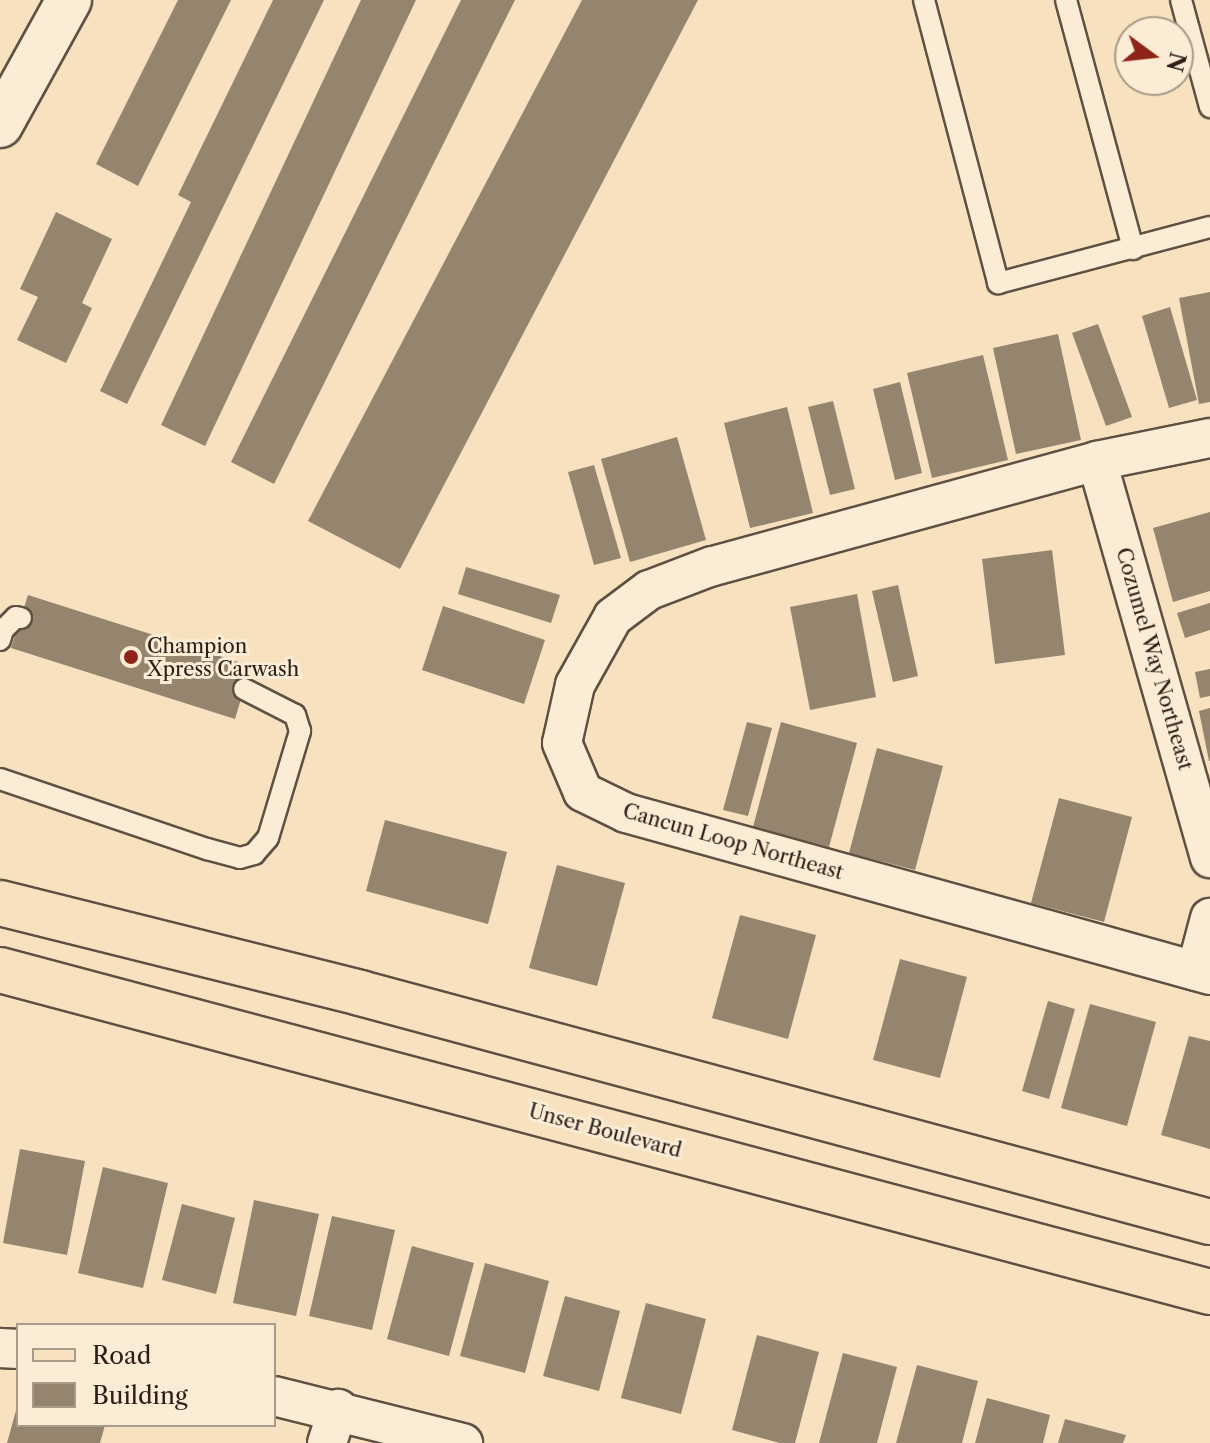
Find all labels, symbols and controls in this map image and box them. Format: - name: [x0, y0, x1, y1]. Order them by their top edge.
- north arrow: [1114, 16, 1194, 96]
- text: N: [1160, 49, 1191, 75]
- street label: Cozumel Way Northeast: [1111, 544, 1197, 774]
- place label: Champion Xpress Carwash: [147, 634, 299, 681]
- marker: Champion Xpress Carwash: [122, 648, 140, 666]
- street label: Cancun Loop Northeast: [620, 799, 846, 885]
- street label: Unser Boulevard: [526, 1099, 684, 1163]
- legend: [16, 1323, 276, 1427]
- text: Road: [92, 1341, 151, 1370]
- text: Building: [92, 1381, 188, 1410]

